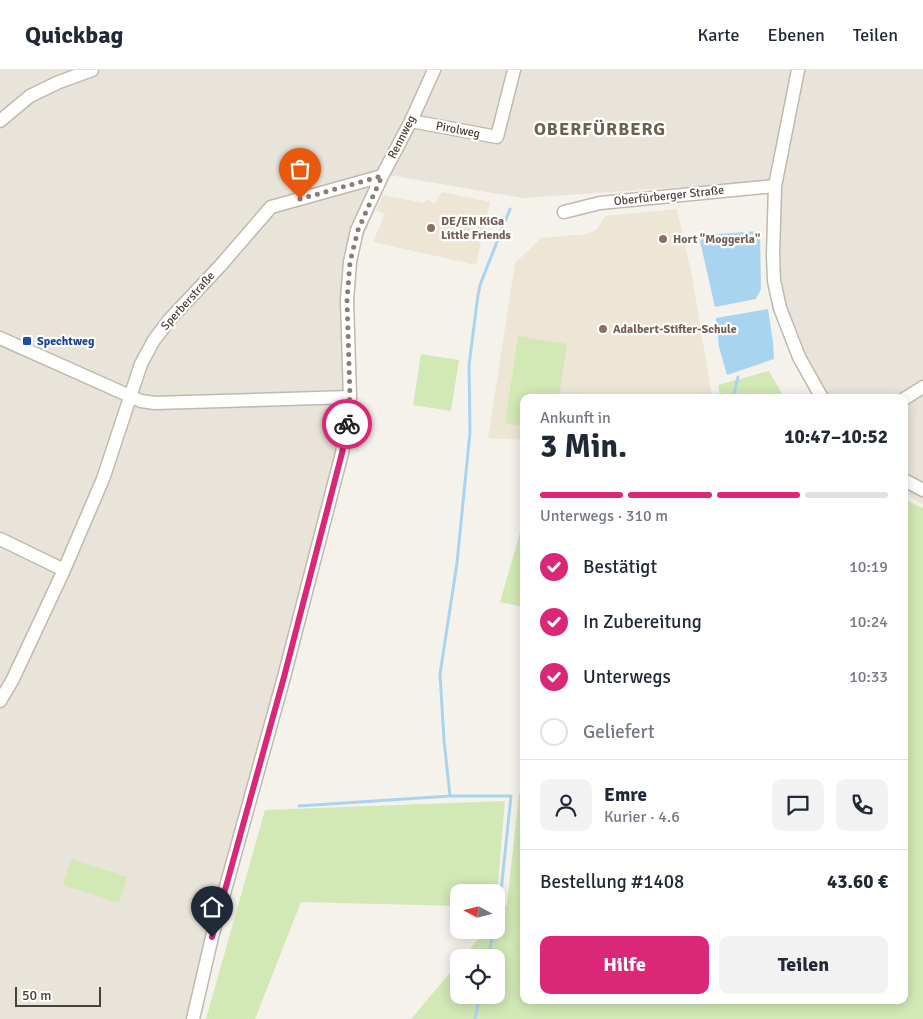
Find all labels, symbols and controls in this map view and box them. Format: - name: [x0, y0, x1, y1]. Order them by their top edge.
- text: Quickbag: [25, 20, 123, 50]
- text: Karte: [697, 24, 739, 46]
- text: Ebenen: [767, 24, 825, 46]
- text: Teilen: [853, 24, 898, 46]
- street label: Rennweg: [385, 113, 419, 161]
- street label: Pirolweg: [435, 118, 481, 142]
- district label: OBERFÜRBERG: [534, 118, 666, 140]
- pin: [279, 148, 321, 199]
- icon: bag: [286, 155, 314, 183]
- street label: Oberfürberger Straße: [613, 183, 725, 209]
- place label: DE/EN KiGa Little Friends: [441, 214, 512, 243]
- marker: DE/EN KiGa Little Friends: [425, 222, 437, 234]
- place label: Hort "Moggerla": [673, 232, 760, 247]
- marker: Hort "Moggerla": [657, 233, 669, 245]
- street label: Sperberstraße: [158, 269, 218, 333]
- place label: Adalbert-Stifter-Schule: [613, 322, 737, 337]
- marker: Adalbert-Stifter-Schule: [597, 323, 609, 335]
- place label: Spechtweg: [37, 334, 95, 349]
- marker: Spechtweg: [21, 335, 33, 347]
- courier: [322, 399, 372, 449]
- text: Ankunft in: [540, 408, 611, 428]
- icon: bike: [333, 410, 361, 438]
- text: 10:47–10:52: [784, 425, 888, 449]
- text: 3 Min.: [540, 427, 627, 466]
- text: Unterwegs · 310 m: [540, 506, 668, 526]
- icon: check: [540, 553, 568, 581]
- text: Bestätigt: [583, 555, 657, 579]
- text: 10:19: [849, 557, 888, 577]
- icon: check: [540, 608, 568, 636]
- text: In Zubereitung: [583, 610, 702, 634]
- text: 10:24: [849, 612, 888, 632]
- icon: check: [540, 663, 568, 691]
- text: Unterwegs: [583, 665, 671, 689]
- text: 10:33: [849, 667, 888, 687]
- text: Geliefert: [583, 720, 655, 744]
- button: person: [540, 779, 592, 831]
- button: chat: [772, 779, 824, 831]
- button: phone: [836, 779, 888, 831]
- text: Emre: [604, 783, 647, 807]
- text: Kurier · 4.6: [604, 807, 680, 827]
- text: Bestellung #1408: [540, 870, 684, 894]
- text: 43.60 €: [827, 870, 888, 894]
- north arrow: [450, 884, 505, 939]
- map controls: [450, 884, 505, 1004]
- pin: [191, 886, 233, 937]
- icon: home: [198, 893, 226, 921]
- button: Hilfe: [540, 936, 709, 994]
- button: Teilen: [719, 936, 888, 994]
- button: locate: [450, 949, 505, 1004]
- scale bar: [15, 984, 101, 1007]
- text: 50 m: [22, 987, 51, 1004]

